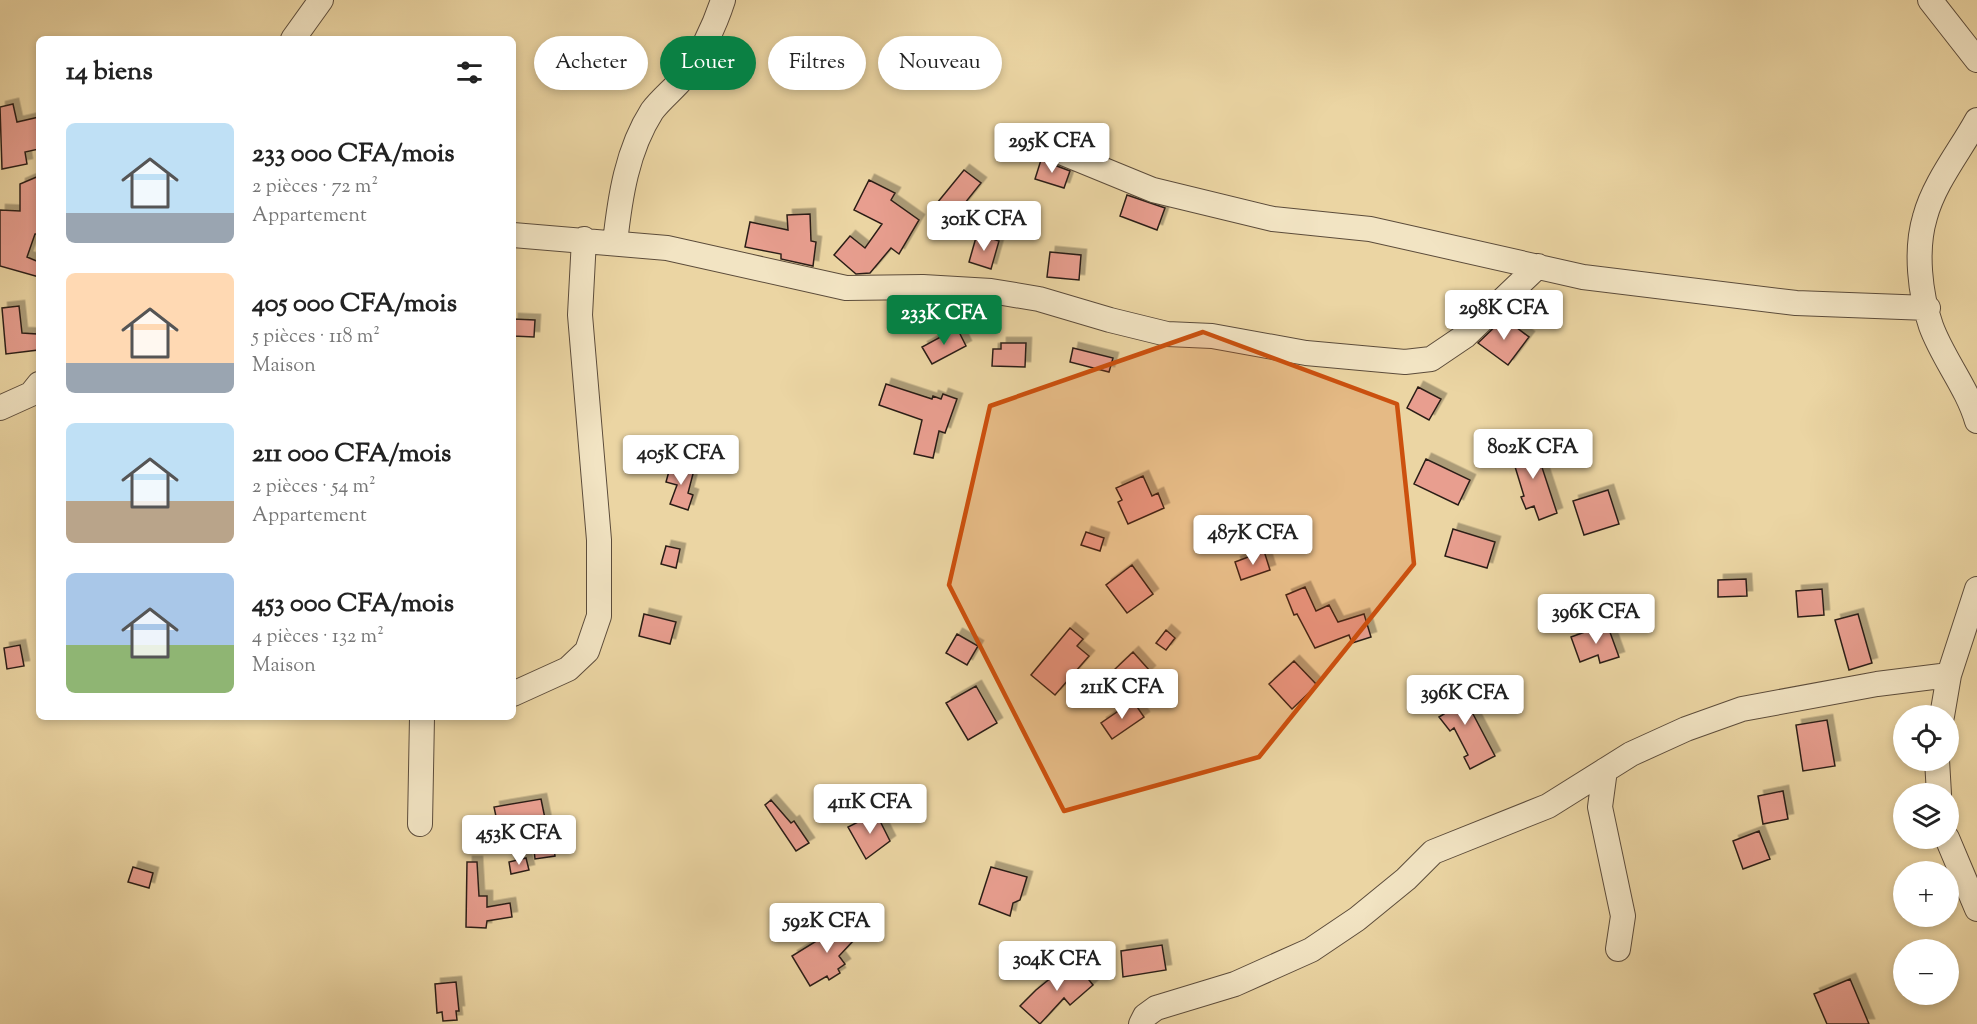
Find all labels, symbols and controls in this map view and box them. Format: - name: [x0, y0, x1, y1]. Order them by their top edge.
- chip: Acheter: [534, 36, 648, 90]
- chip: Louer: [660, 36, 756, 90]
- chip: Filtres: [768, 36, 866, 90]
- chip: Nouveau: [878, 36, 1002, 90]
- text: 14 biens: [66, 54, 153, 91]
- icon: filters: [453, 56, 486, 89]
- pin: 295K CFA: [990, 123, 1114, 174]
- text: 295K CFA: [1008, 128, 1096, 157]
- text: 233 000 CFA/mois: [252, 136, 455, 173]
- icon: home: [114, 147, 186, 219]
- text: 2 pièces · 72 m²: [252, 173, 378, 202]
- pin: 301K CFA: [922, 201, 1046, 252]
- text: Appartement: [252, 202, 367, 231]
- text: 301K CFA: [941, 206, 1027, 235]
- text: 405 000 CFA/mois: [252, 286, 457, 323]
- pin: 298K CFA: [1442, 290, 1566, 341]
- pin: 233K CFA: [882, 295, 1006, 346]
- text: 298K CFA: [1459, 295, 1549, 324]
- icon: home: [114, 297, 186, 369]
- text: 233K CFA: [901, 300, 987, 329]
- text: 5 pièces · 118 m²: [252, 323, 380, 352]
- text: Maison: [252, 352, 316, 381]
- pin: 802K CFA: [1471, 429, 1595, 480]
- text: 802K CFA: [1488, 434, 1578, 463]
- pin: 405K CFA: [619, 435, 743, 486]
- text: 211 000 CFA/mois: [252, 436, 451, 473]
- text: 405K CFA: [637, 440, 725, 469]
- icon: home: [114, 447, 186, 519]
- text: 2 pièces · 54 m²: [252, 473, 376, 502]
- text: Appartement: [252, 502, 367, 531]
- pin: 487K CFA: [1191, 515, 1315, 566]
- text: 487K CFA: [1207, 520, 1299, 549]
- text: 453 000 CFA/mois: [252, 586, 454, 623]
- pin: 396K CFA: [1534, 594, 1658, 645]
- icon: home: [114, 597, 186, 669]
- text: 396K CFA: [1552, 599, 1640, 628]
- text: 4 pièces · 132 m²: [252, 623, 384, 652]
- text: Maison: [252, 652, 316, 681]
- pin: 211K CFA: [1060, 669, 1184, 720]
- text: 211K CFA: [1080, 674, 1164, 703]
- pin: 396K CFA: [1403, 675, 1527, 726]
- text: 396K CFA: [1421, 680, 1509, 709]
- map controls: [1893, 705, 1959, 1005]
- button: locate: [1893, 705, 1959, 771]
- button: layers: [1893, 783, 1959, 849]
- pin: 411K CFA: [808, 784, 932, 835]
- text: 411K CFA: [828, 789, 912, 818]
- pin: 453K CFA: [457, 815, 581, 866]
- text: 453K CFA: [476, 820, 562, 849]
- button: +: [1893, 861, 1959, 927]
- pin: 592K CFA: [765, 903, 889, 954]
- text: 592K CFA: [784, 908, 870, 937]
- button: −: [1893, 939, 1959, 1005]
- pin: 304K CFA: [995, 941, 1119, 992]
- text: 304K CFA: [1013, 946, 1101, 975]

